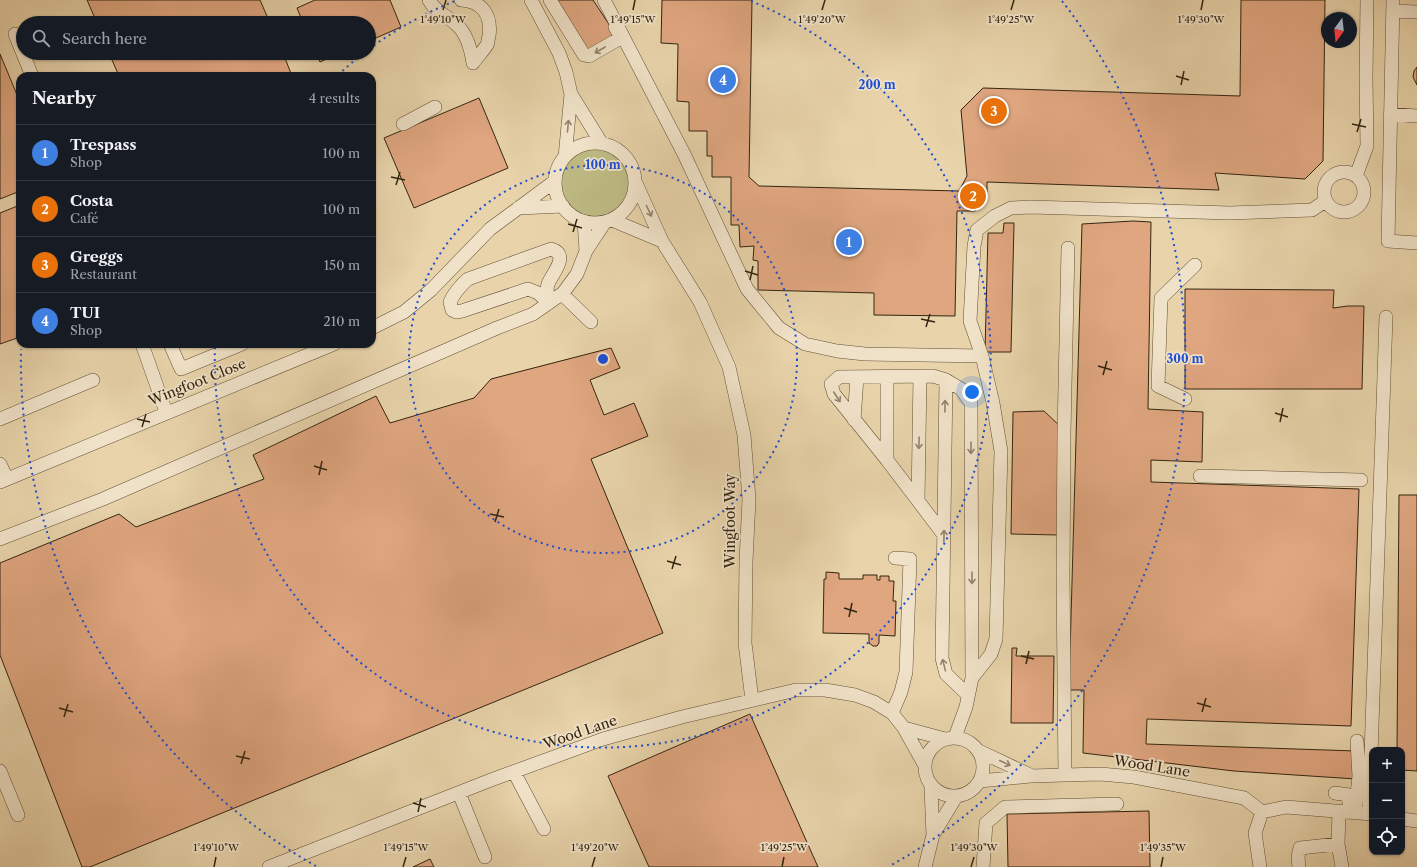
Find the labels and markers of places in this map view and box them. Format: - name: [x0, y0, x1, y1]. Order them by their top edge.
- pin: 4: [710, 65, 736, 95]
- pin: 3: [981, 96, 1007, 126]
- pin: 2: [960, 181, 986, 211]
- pin: 1: [836, 227, 862, 257]
- centre of rings: [596, 352, 610, 366]

